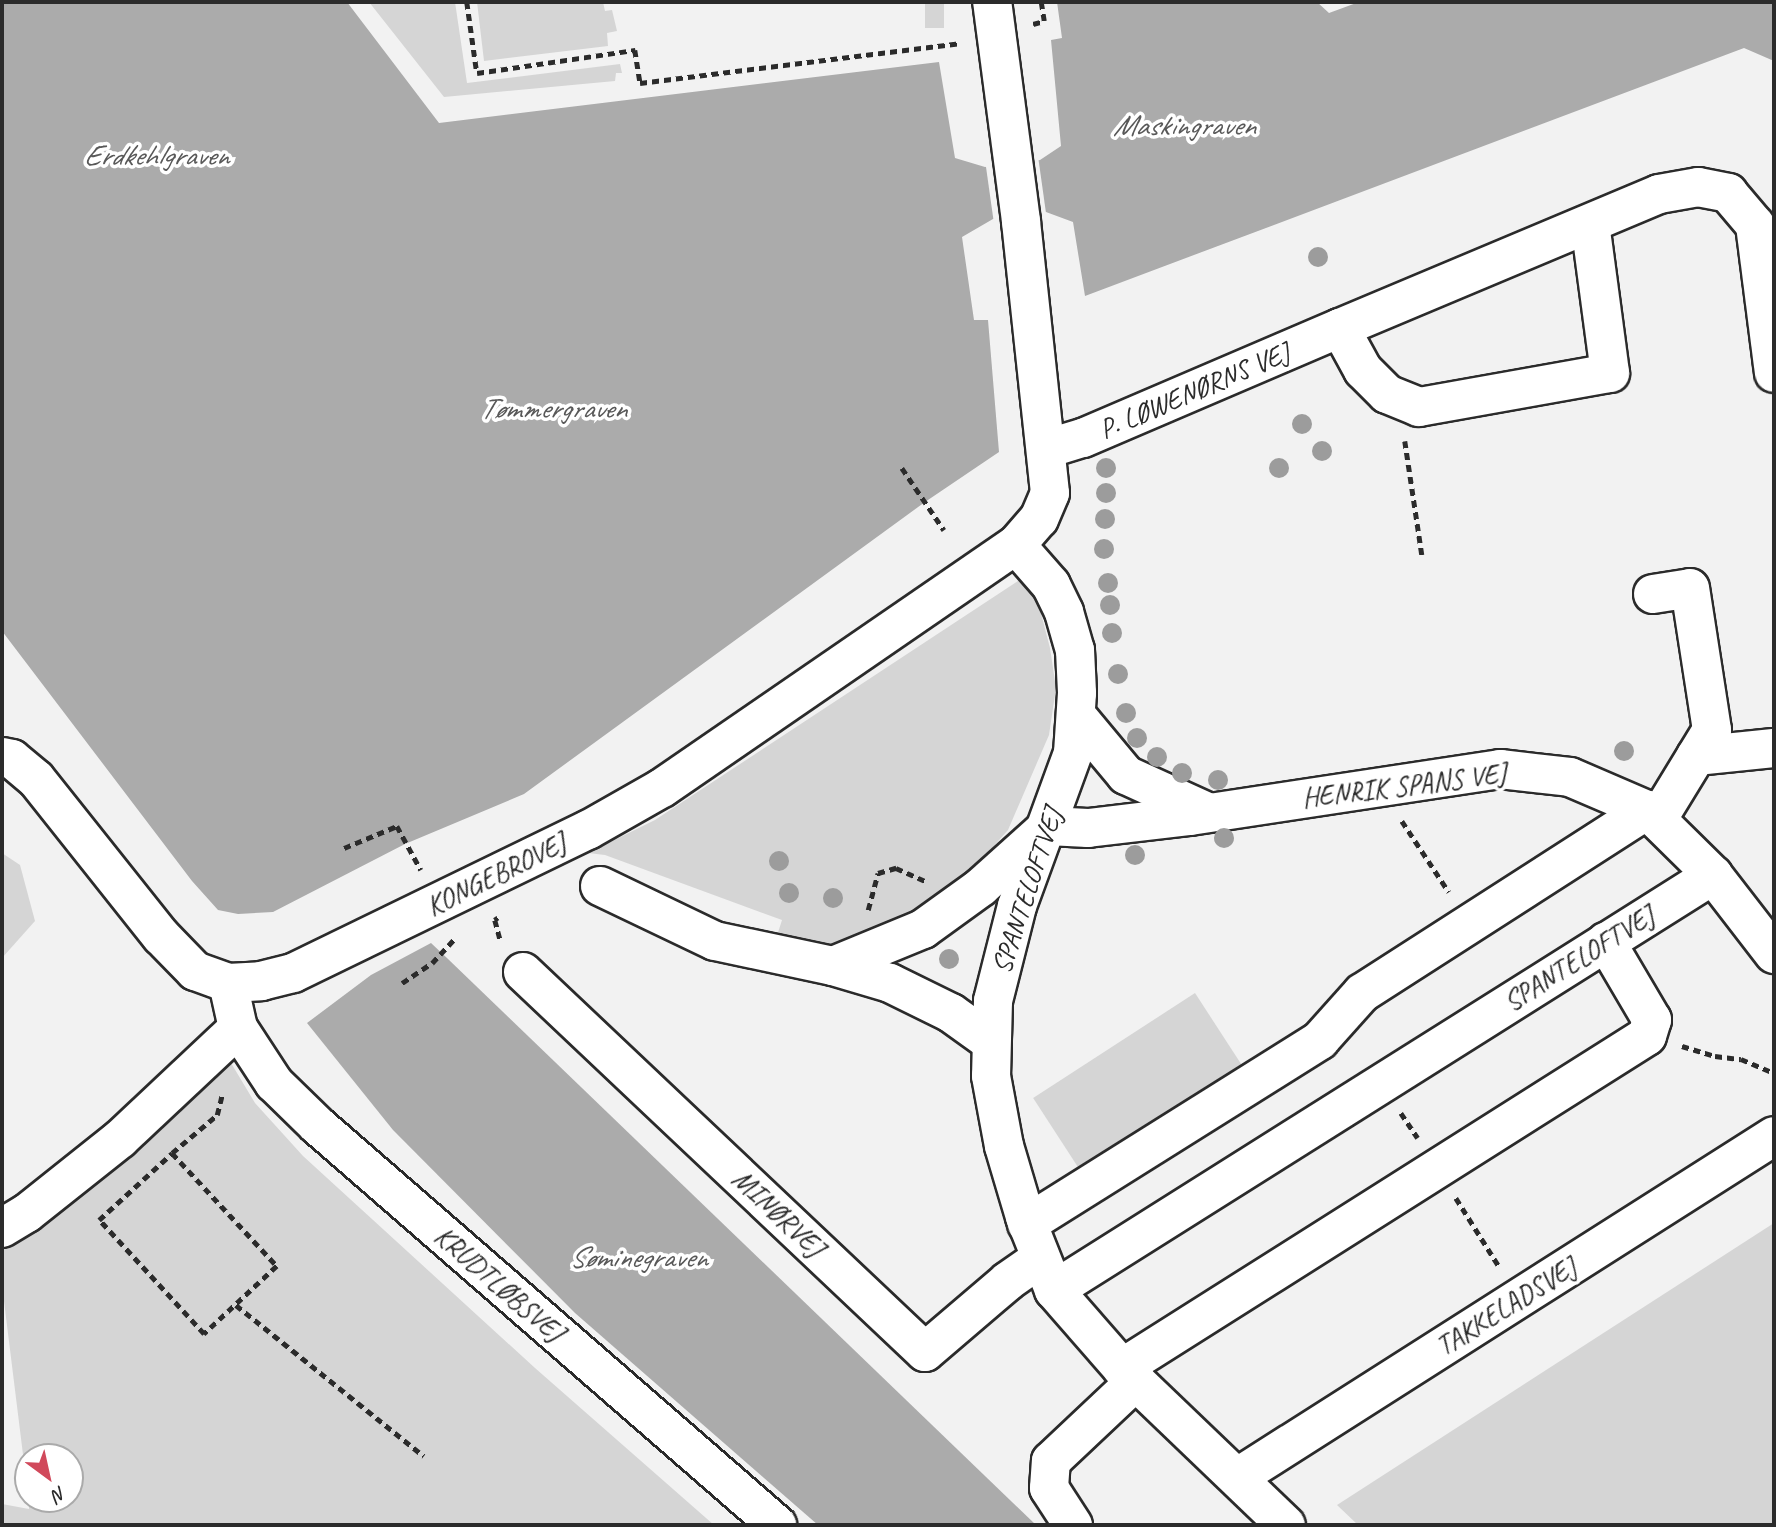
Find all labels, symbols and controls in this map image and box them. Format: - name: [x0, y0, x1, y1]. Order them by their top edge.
- water label: Maskingraven: [1113, 107, 1255, 143]
- water label: Erdkehlgraven: [84, 137, 228, 173]
- street label: P. LØWENØRNS VEJ: [1094, 336, 1294, 446]
- water label: Tømmergraven: [480, 390, 626, 426]
- street label: HENRIK SPANS VEJ: [1301, 757, 1507, 815]
- street label: SPANTELOFTVEJ: [985, 804, 1069, 978]
- street label: KONGEBROVEJ: [421, 827, 571, 923]
- street label: SPANTELOFTVEJ: [1498, 899, 1660, 1019]
- street label: MINØRVEJ: [725, 1162, 831, 1264]
- street label: KRUDTLØBSVEJ: [428, 1219, 570, 1349]
- water label: Søminegraven: [569, 1239, 707, 1275]
- street label: TAKKELADSVEJ: [1430, 1251, 1582, 1363]
- north arrow: [14, 1443, 84, 1513]
- text: N: [48, 1481, 71, 1507]

